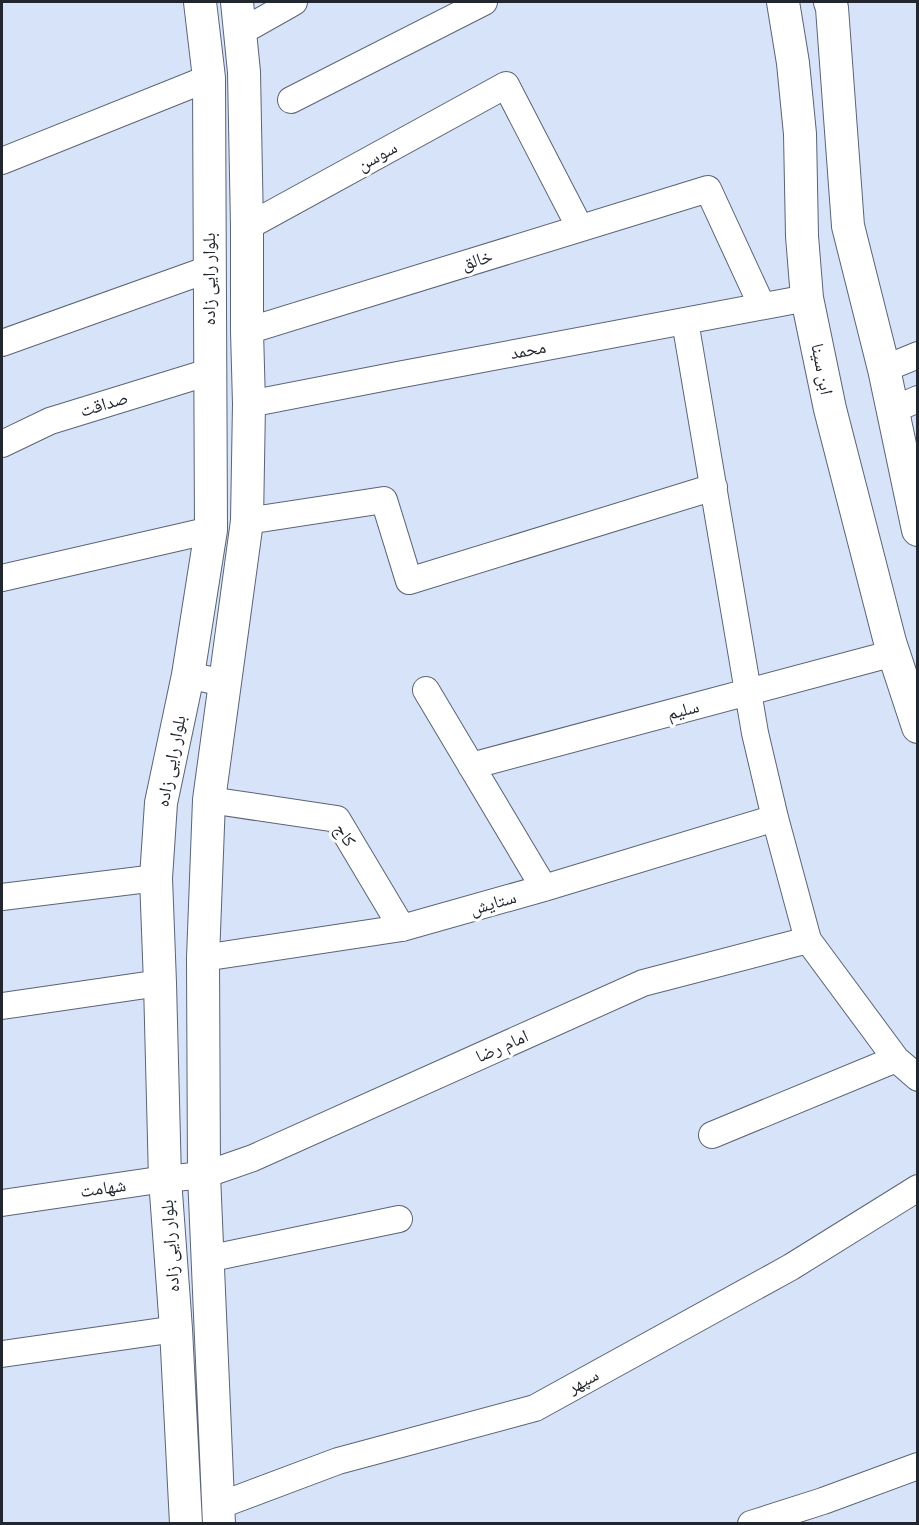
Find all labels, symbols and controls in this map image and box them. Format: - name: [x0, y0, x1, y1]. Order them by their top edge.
- street label: سوسن: [352, 134, 404, 181]
- street label: بلوار رایی زاده: [196, 233, 226, 325]
- street label: خالق: [458, 243, 497, 281]
- street label: محمد: [508, 334, 549, 370]
- street label: ابن سینا: [800, 341, 840, 398]
- street label: صداقت: [77, 384, 133, 427]
- street label: سلیم: [664, 693, 703, 731]
- street label: بلوار رایی زاده: [149, 713, 197, 810]
- street label: کاج: [324, 818, 363, 855]
- street label: ستایش: [467, 884, 520, 926]
- street label: امام رضا: [471, 1023, 534, 1073]
- street label: شهامت: [78, 1172, 128, 1208]
- street label: بلوار رایی زاده: [154, 1198, 190, 1293]
- street label: سپهر: [562, 1362, 605, 1404]

